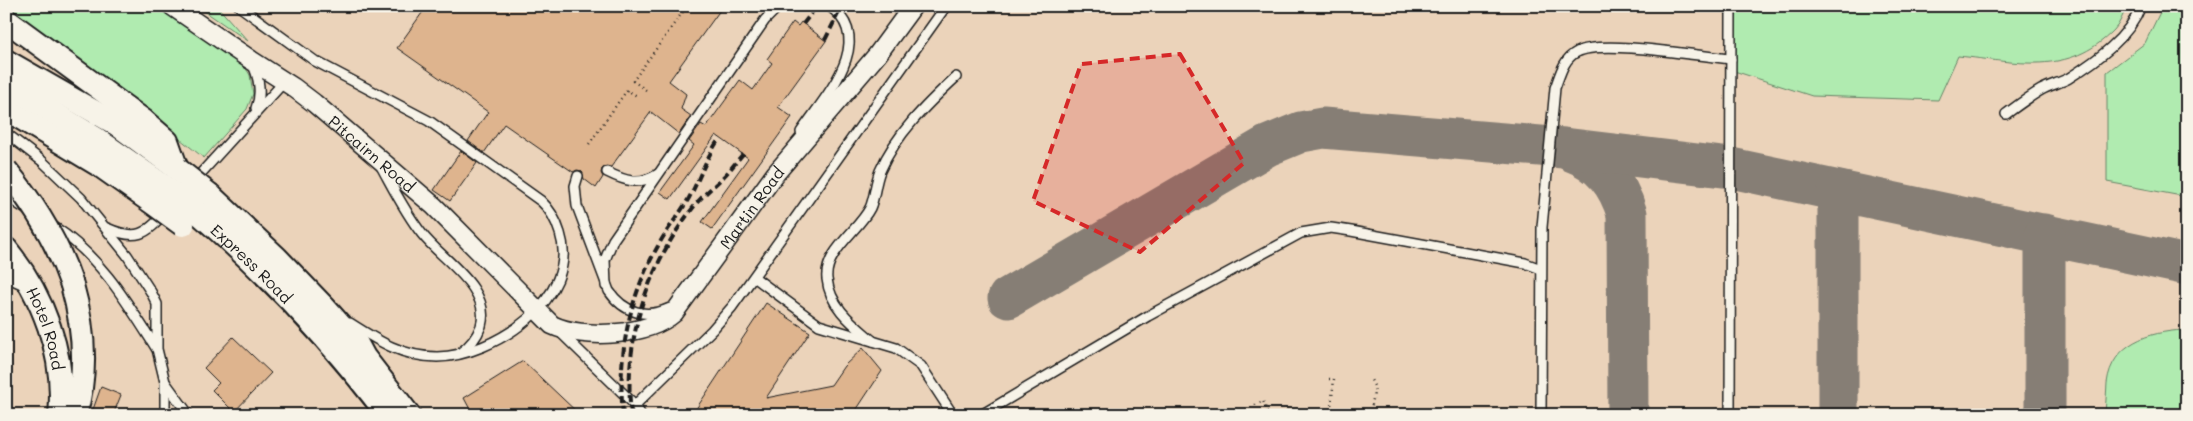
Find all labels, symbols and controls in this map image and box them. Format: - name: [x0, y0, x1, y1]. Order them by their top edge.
- street label: Pitcairn Road: [325, 110, 420, 196]
- street label: Martin Road: [714, 162, 788, 253]
- street label: Express Road: [207, 219, 297, 307]
- street label: Hotel Road: [23, 283, 70, 371]

